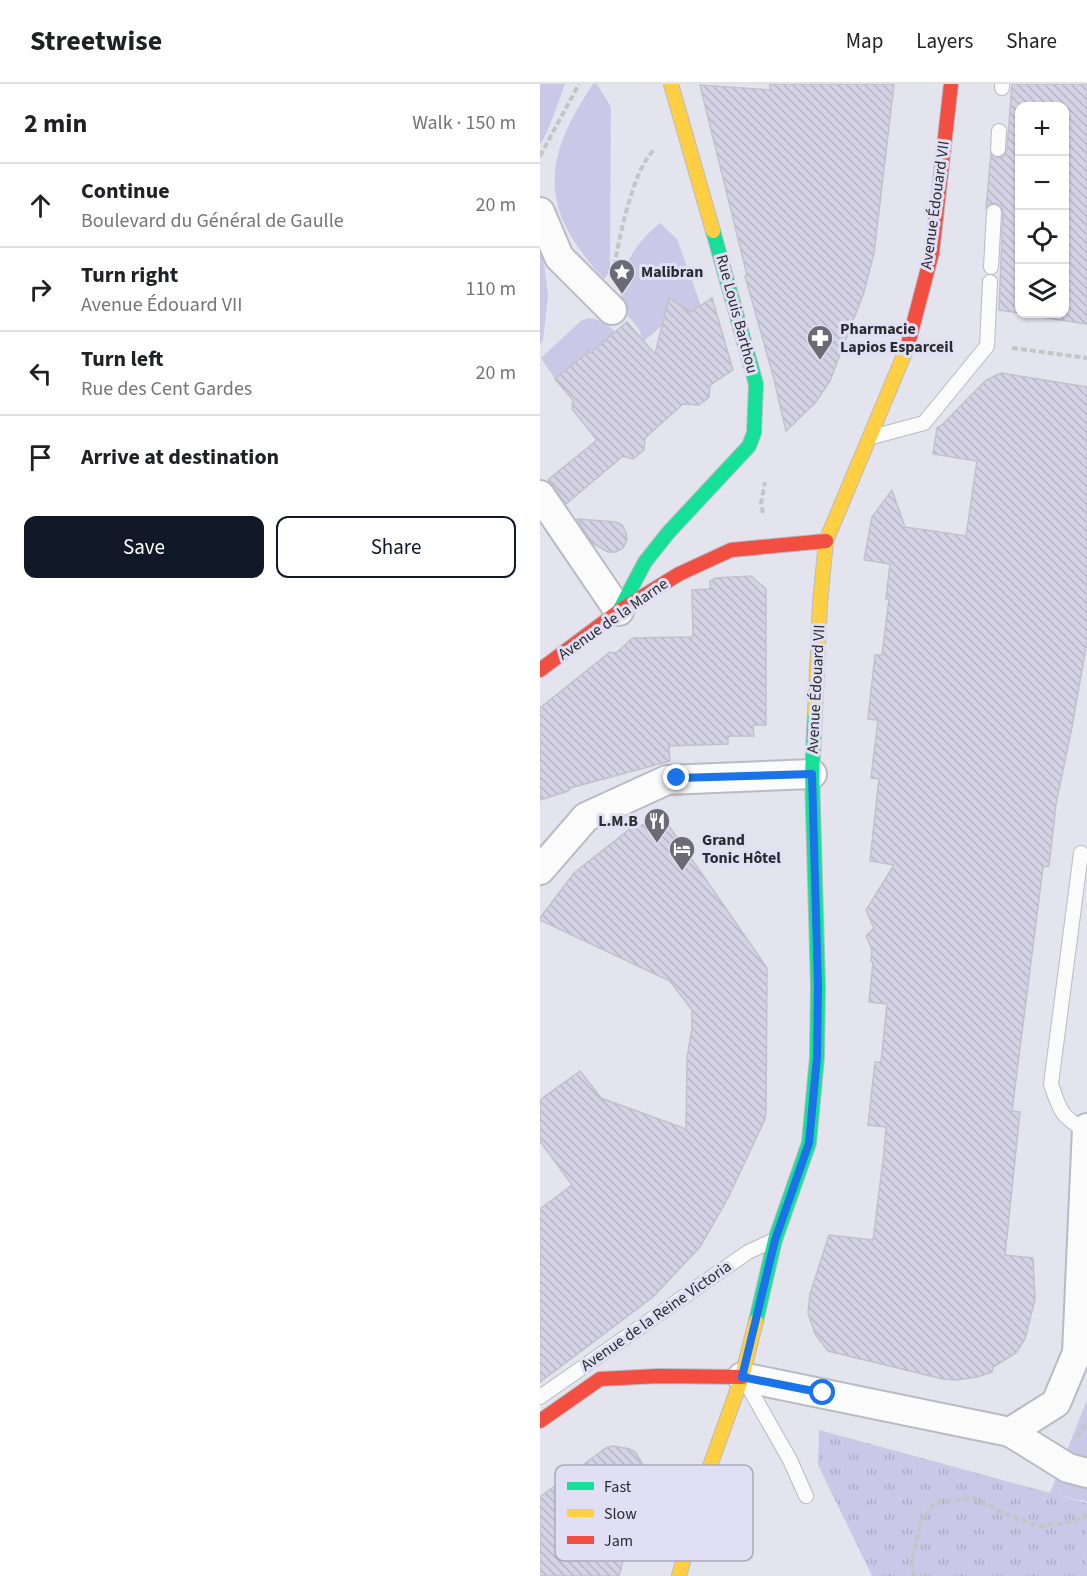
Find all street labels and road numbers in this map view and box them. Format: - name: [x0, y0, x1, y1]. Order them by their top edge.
- street label: Avenue Édouard VII: [915, 139, 955, 271]
- street label: Rue Louis Barthou: [711, 252, 763, 376]
- street label: Avenue de la Marne: [554, 573, 673, 665]
- street label: Avenue Édouard VII: [802, 624, 830, 754]
- street label: Avenue de la Reine Victoria: [576, 1256, 736, 1376]

